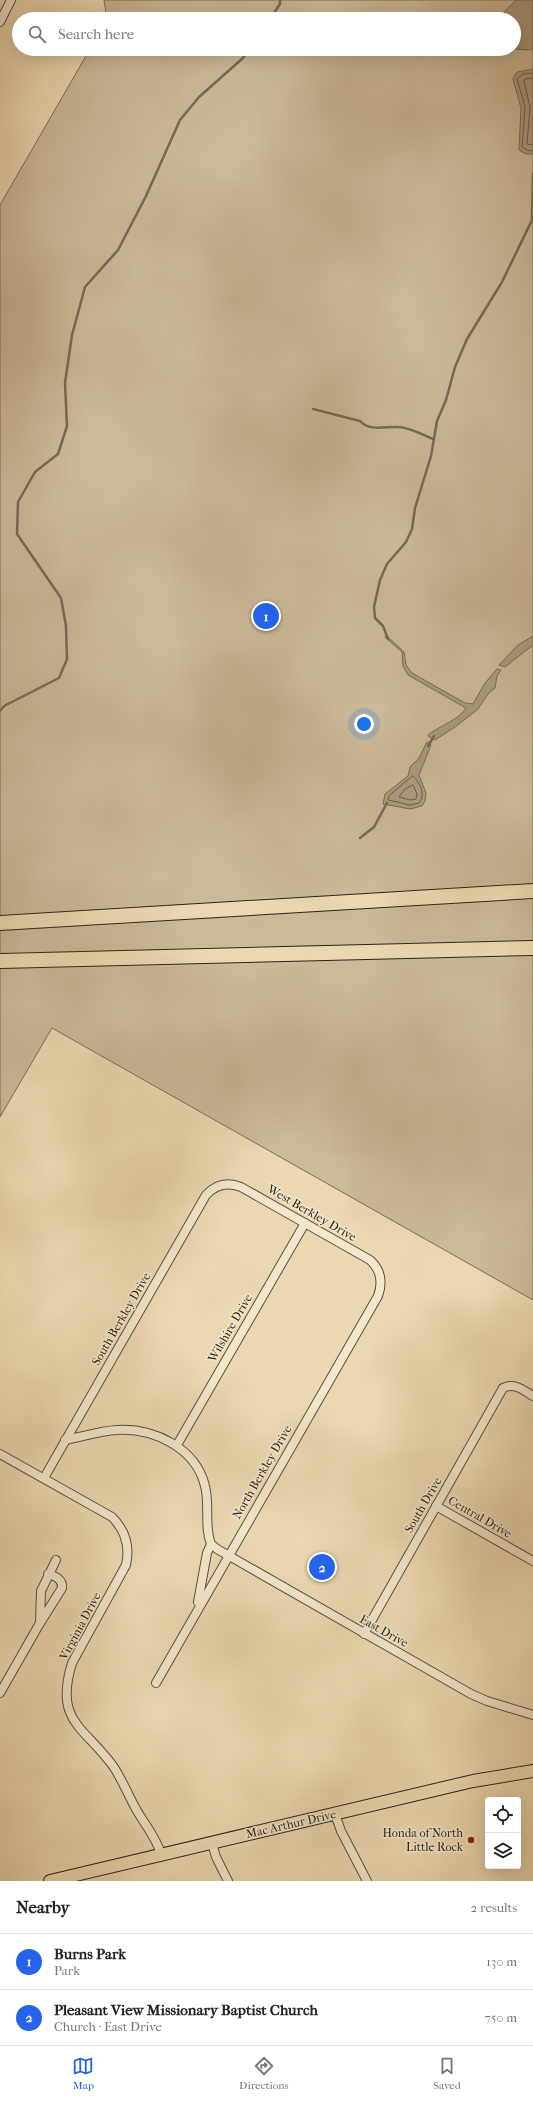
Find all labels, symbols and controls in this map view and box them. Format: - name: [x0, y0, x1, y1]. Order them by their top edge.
- search box: [12, 12, 521, 56]
- icon: search: [26, 23, 48, 45]
- text: Search here: [58, 25, 134, 43]
- pin: 1: [253, 601, 279, 631]
- your location: [354, 714, 374, 734]
- street label: West Berkley Drive: [264, 1181, 359, 1244]
- street label: South Berkley Drive: [89, 1270, 153, 1368]
- street label: Wilshire Drive: [204, 1291, 255, 1365]
- street label: North Berkley Drive: [229, 1423, 295, 1521]
- street label: South Drive: [401, 1475, 445, 1535]
- street label: Central Drive: [446, 1493, 514, 1541]
- pin: 2: [309, 1552, 335, 1582]
- street label: Virginia Drive: [56, 1590, 104, 1663]
- street label: East Drive: [357, 1612, 411, 1650]
- map controls: [485, 1797, 521, 1869]
- button: locate: [485, 1797, 521, 1833]
- street label: Mac Arthur Drive: [245, 1807, 337, 1841]
- place label: Honda of North Little Rock: [382, 1826, 464, 1854]
- button: layers: [485, 1833, 521, 1869]
- marker: Honda of North Little Rock: [466, 1835, 476, 1845]
- text: Nearby: [16, 1897, 70, 1917]
- text: 2 results: [471, 1900, 517, 1915]
- text: Burns Park: [54, 1945, 126, 1963]
- text: 1: [27, 1954, 31, 1969]
- text: 130 m: [486, 1954, 517, 1969]
- text: Park: [54, 1963, 80, 1978]
- text: Pleasant View Missionary Baptist Church: [54, 2001, 318, 2019]
- text: 2: [26, 2010, 32, 2025]
- text: 750 m: [484, 2010, 517, 2025]
- text: Church · East Drive: [54, 2019, 162, 2034]
- tab: Map: [72, 2055, 94, 2092]
- tab: Directions: [239, 2055, 289, 2092]
- tab: Saved: [433, 2055, 461, 2092]

